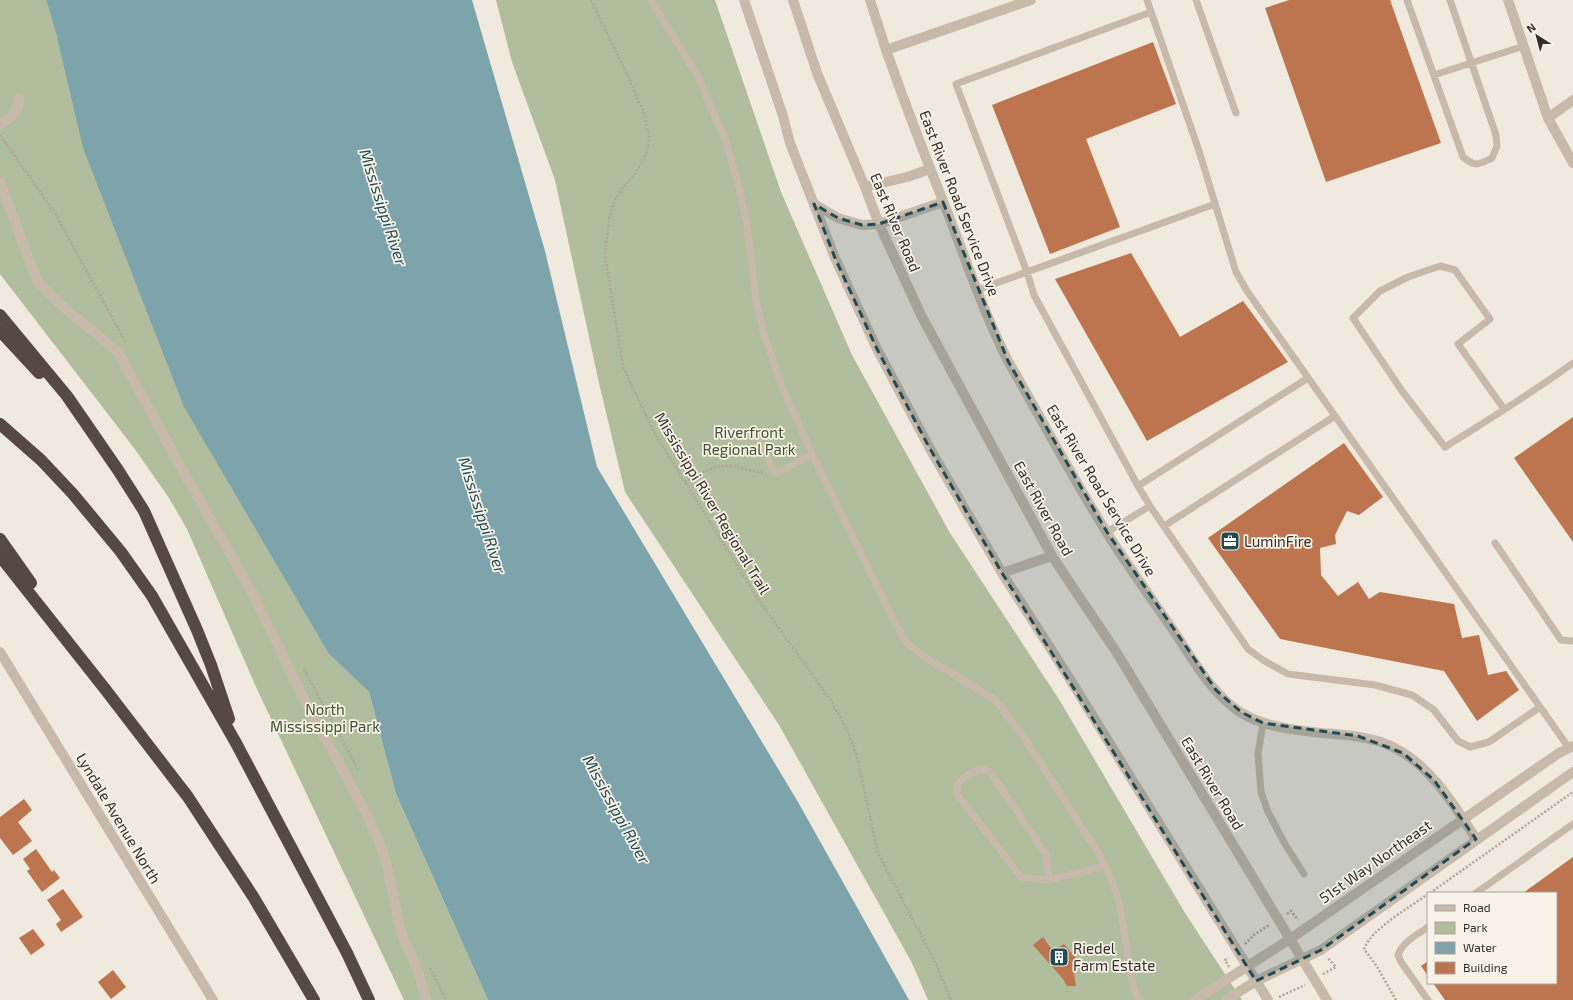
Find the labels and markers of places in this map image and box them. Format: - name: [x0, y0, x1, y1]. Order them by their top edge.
- office icon: LuminFire: [1219, 530, 1241, 552]
- place label: LuminFire: [1244, 532, 1312, 550]
- place label: Riedel Farm Estate: [1073, 939, 1155, 974]
- building icon: Riedel Farm Estate: [1048, 946, 1070, 968]

